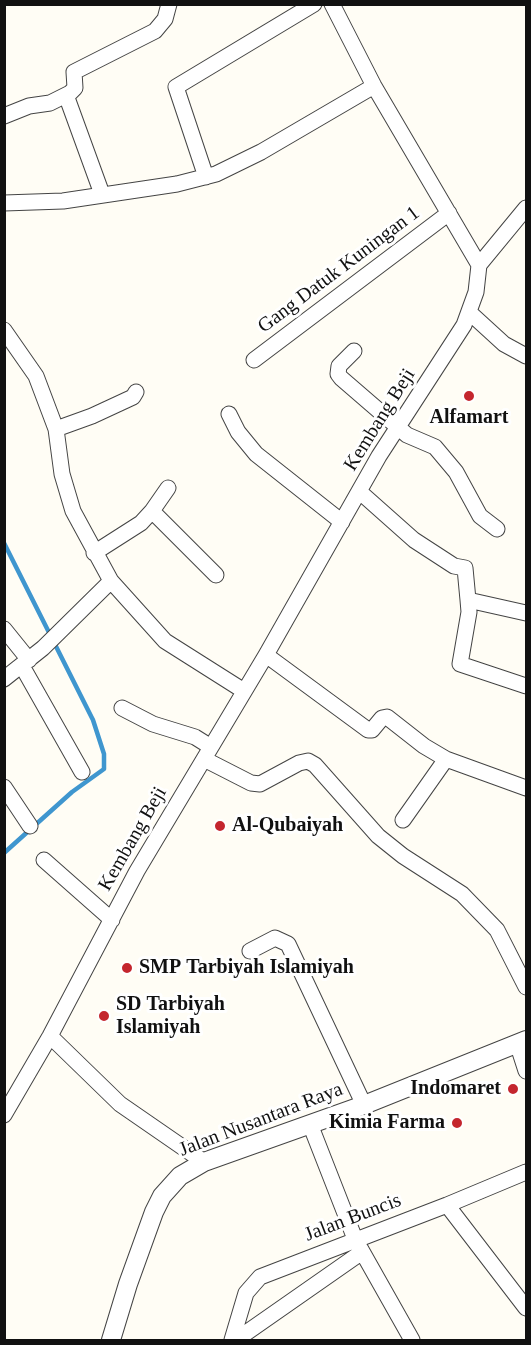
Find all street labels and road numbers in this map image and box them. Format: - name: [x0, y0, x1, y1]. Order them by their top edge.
- street label: Gang Datuk Kuningan 1: [253, 201, 425, 339]
- street label: Kembang Beji: [339, 364, 421, 476]
- street label: Kembang Beji: [94, 783, 172, 895]
- street label: Jalan Nusantara Raya: [176, 1078, 346, 1162]
- street label: Jalan Buncis: [301, 1189, 405, 1247]

